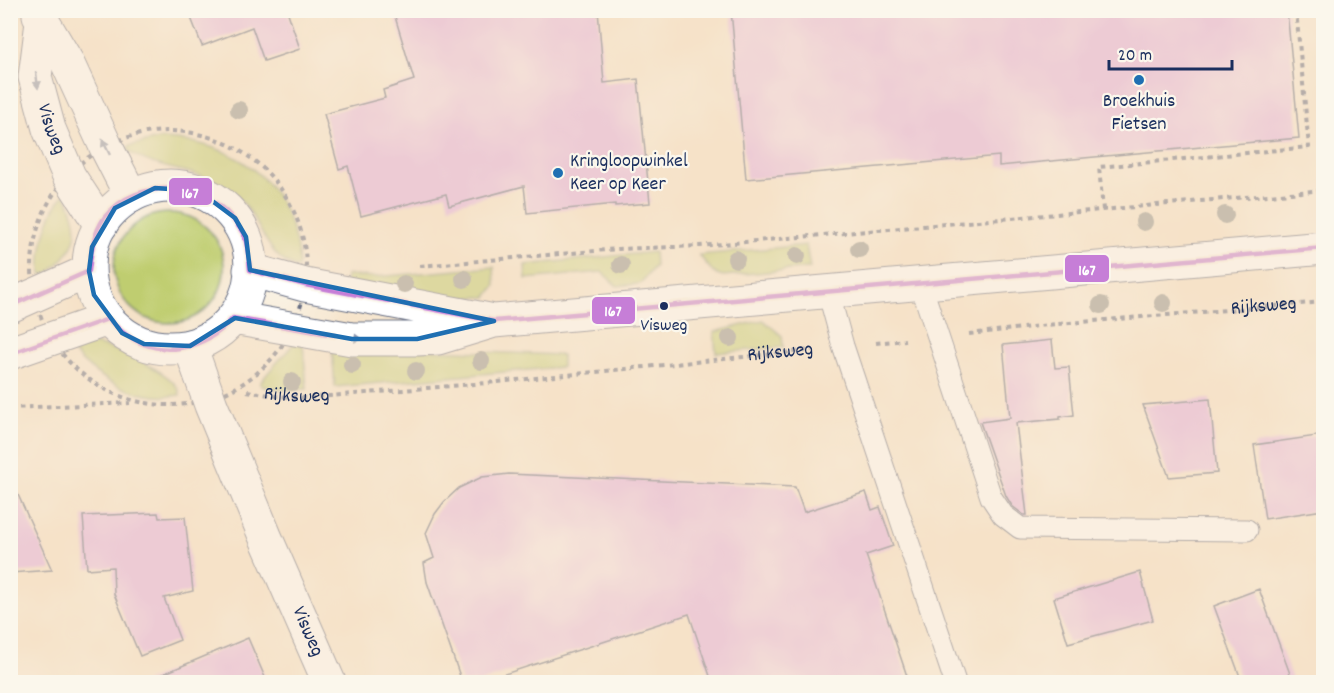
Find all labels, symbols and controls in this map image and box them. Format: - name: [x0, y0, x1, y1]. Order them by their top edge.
- scale bar: [1109, 33, 1232, 71]
- text: 20 m: [1118, 44, 1152, 69]
- one-way arrow: [33, 71, 42, 90]
- marker: Broekhuis Fietsen: [1132, 73, 1146, 87]
- place label: Broekhuis Fietsen: [1103, 88, 1175, 139]
- street label: Visweg: [29, 101, 72, 159]
- one-way arrow: [101, 138, 111, 155]
- place label: Kringloopwinkel Keer op Keer: [570, 148, 688, 199]
- marker: Kringloopwinkel Keer op Keer: [551, 166, 565, 180]
- line badge: 167: [168, 177, 213, 206]
- text: 167: [181, 183, 199, 206]
- line badge: 167: [1064, 254, 1110, 283]
- text: 167: [1078, 260, 1096, 283]
- street label: Rijksweg: [1230, 290, 1298, 324]
- line badge: 167: [591, 296, 636, 325]
- marker: Visweg: [658, 300, 670, 312]
- text: 167: [604, 301, 622, 324]
- place label: Visweg: [641, 314, 688, 339]
- one-way arrow: [343, 333, 362, 343]
- street label: Rijksweg: [746, 336, 814, 370]
- street label: Rijksweg: [261, 380, 330, 412]
- street label: Visweg: [284, 602, 330, 661]

